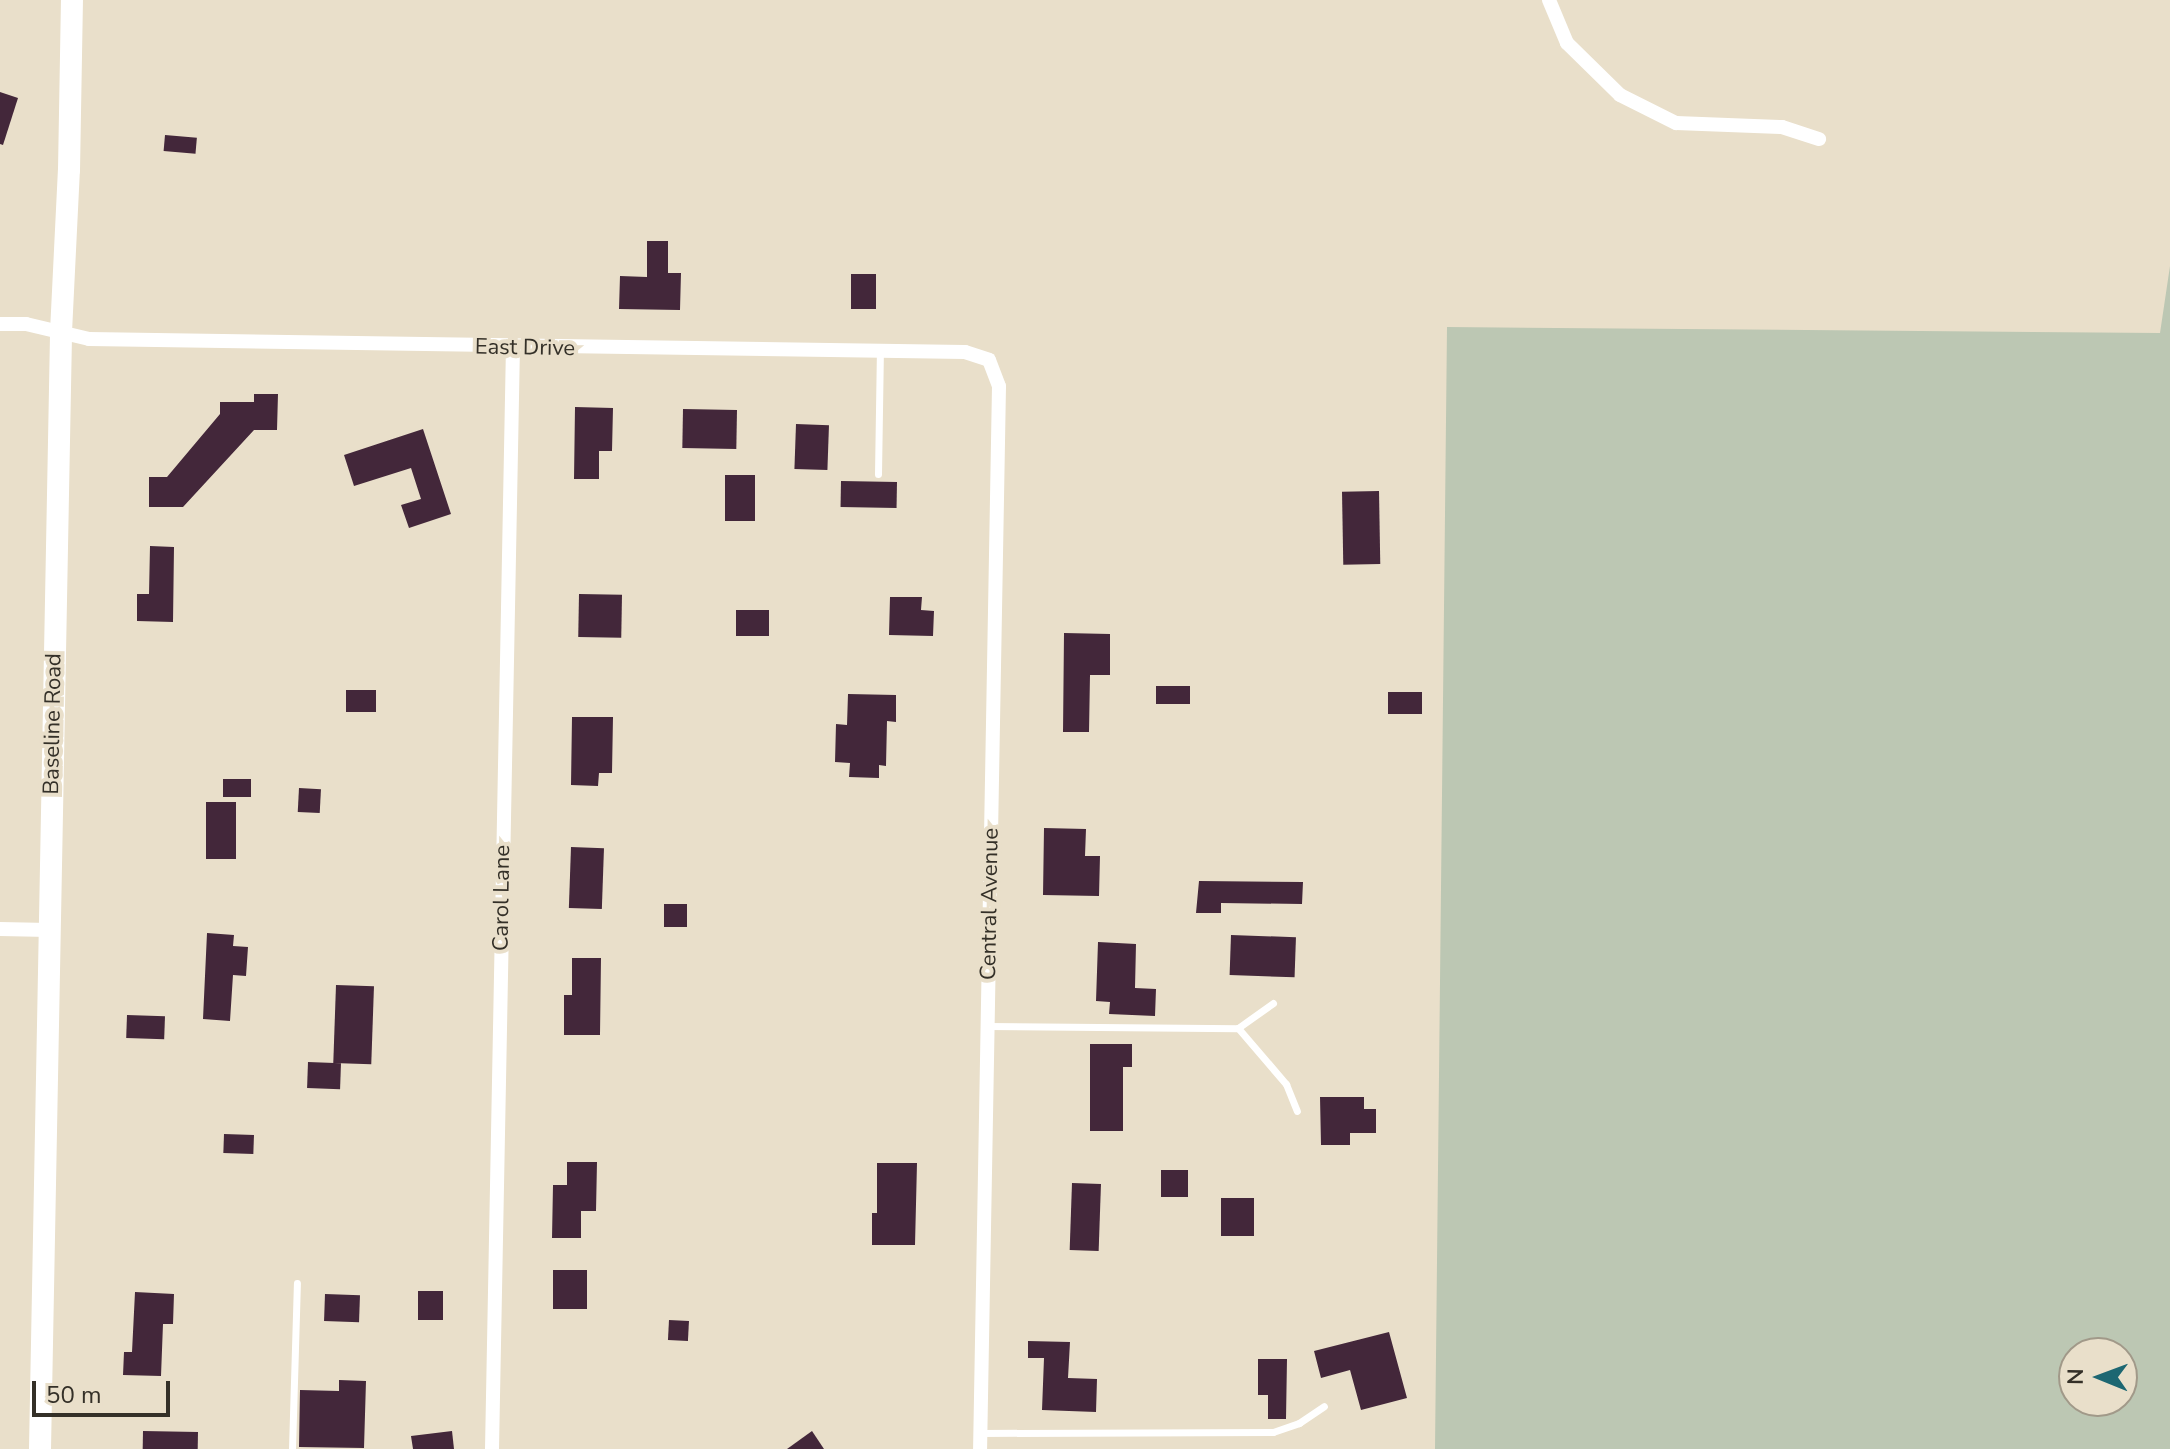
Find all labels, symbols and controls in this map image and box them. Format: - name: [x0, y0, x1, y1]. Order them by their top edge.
- street label: East Drive: [475, 334, 575, 362]
- street label: Baseline Road: [39, 653, 67, 795]
- street label: Central Avenue: [975, 828, 1005, 980]
- street label: Carol Lane: [488, 845, 516, 951]
- north arrow: [2058, 1337, 2138, 1417]
- scale bar: [36, 1365, 174, 1415]
- text: N: [2061, 1368, 2091, 1385]
- text: 50 m: [46, 1379, 102, 1411]

